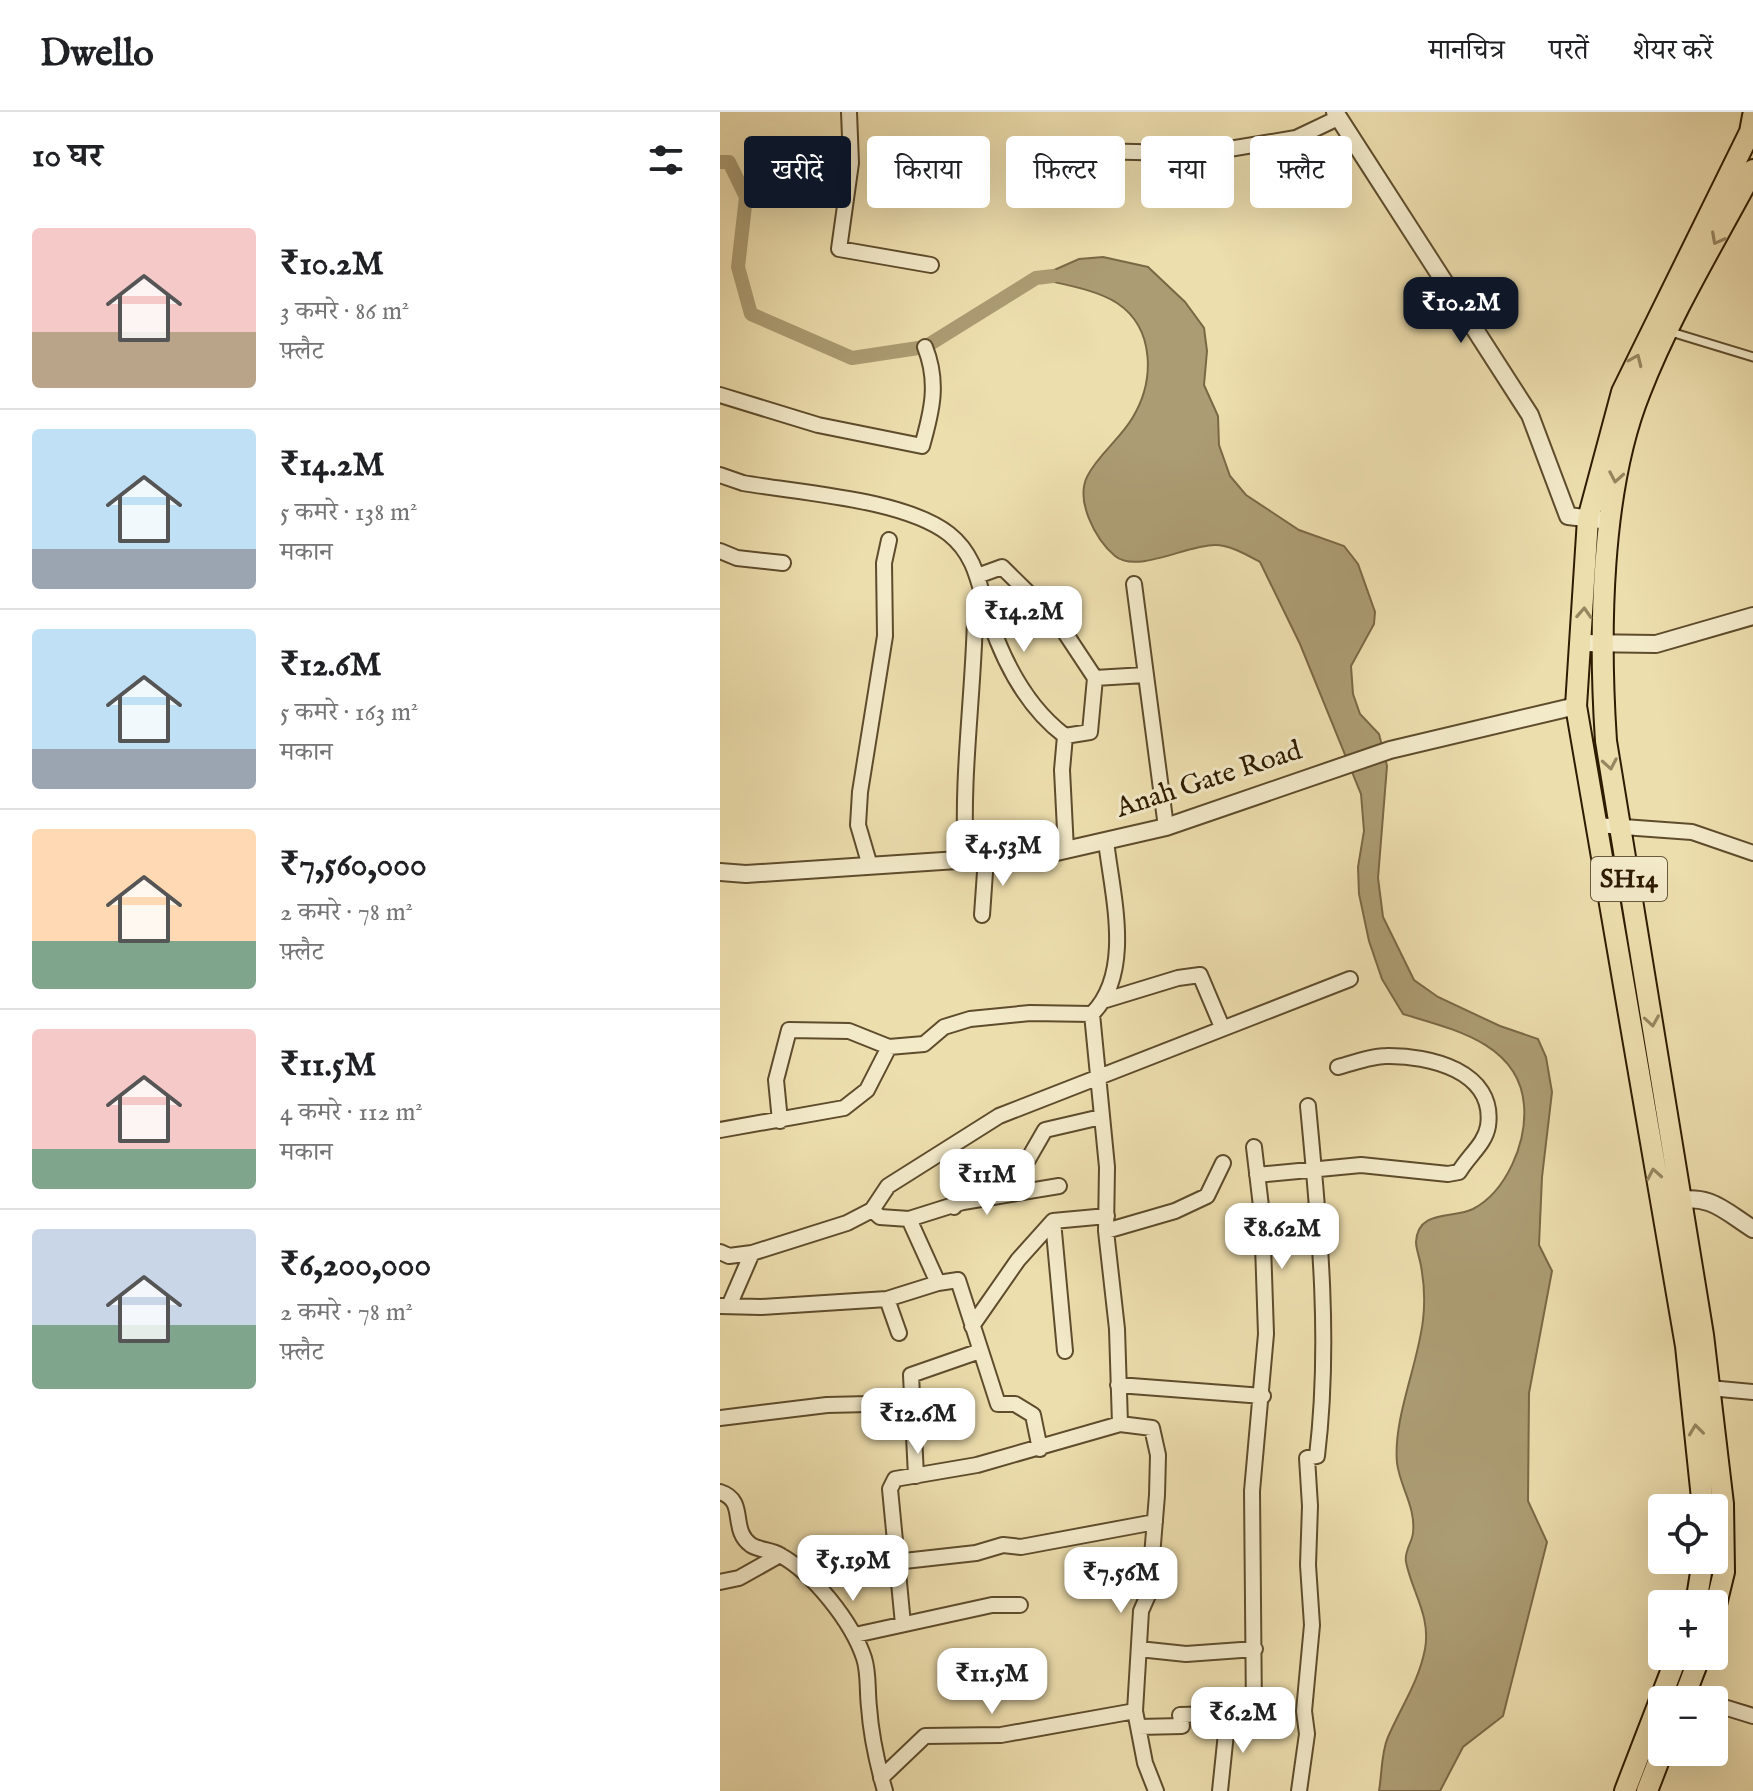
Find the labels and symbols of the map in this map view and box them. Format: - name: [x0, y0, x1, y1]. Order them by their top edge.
- one-way arrow: [1711, 230, 1726, 245]
- pin: ₹10.2M: [1396, 277, 1526, 345]
- one-way arrow: [1627, 354, 1643, 369]
- one-way arrow: [1609, 470, 1626, 484]
- pin: ₹14.2M: [959, 586, 1089, 654]
- one-way arrow: [1575, 606, 1592, 619]
- street label: Anah Gate Road: [1111, 733, 1306, 827]
- one-way arrow: [1601, 757, 1618, 771]
- pin: ₹4.53M: [938, 820, 1068, 888]
- road number: SH14: [1591, 857, 1667, 901]
- one-way arrow: [1642, 1014, 1659, 1027]
- pin: ₹11M: [940, 1149, 1034, 1217]
- one-way arrow: [1647, 1167, 1664, 1181]
- pin: ₹8.62M: [1217, 1203, 1347, 1271]
- pin: ₹12.6M: [853, 1388, 983, 1456]
- one-way arrow: [1687, 1424, 1704, 1437]
- pin: ₹5.19M: [788, 1535, 918, 1603]
- pin: ₹7.56M: [1056, 1547, 1186, 1615]
- pin: ₹11.5M: [927, 1648, 1057, 1716]
- pin: ₹6.2M: [1187, 1687, 1299, 1755]

